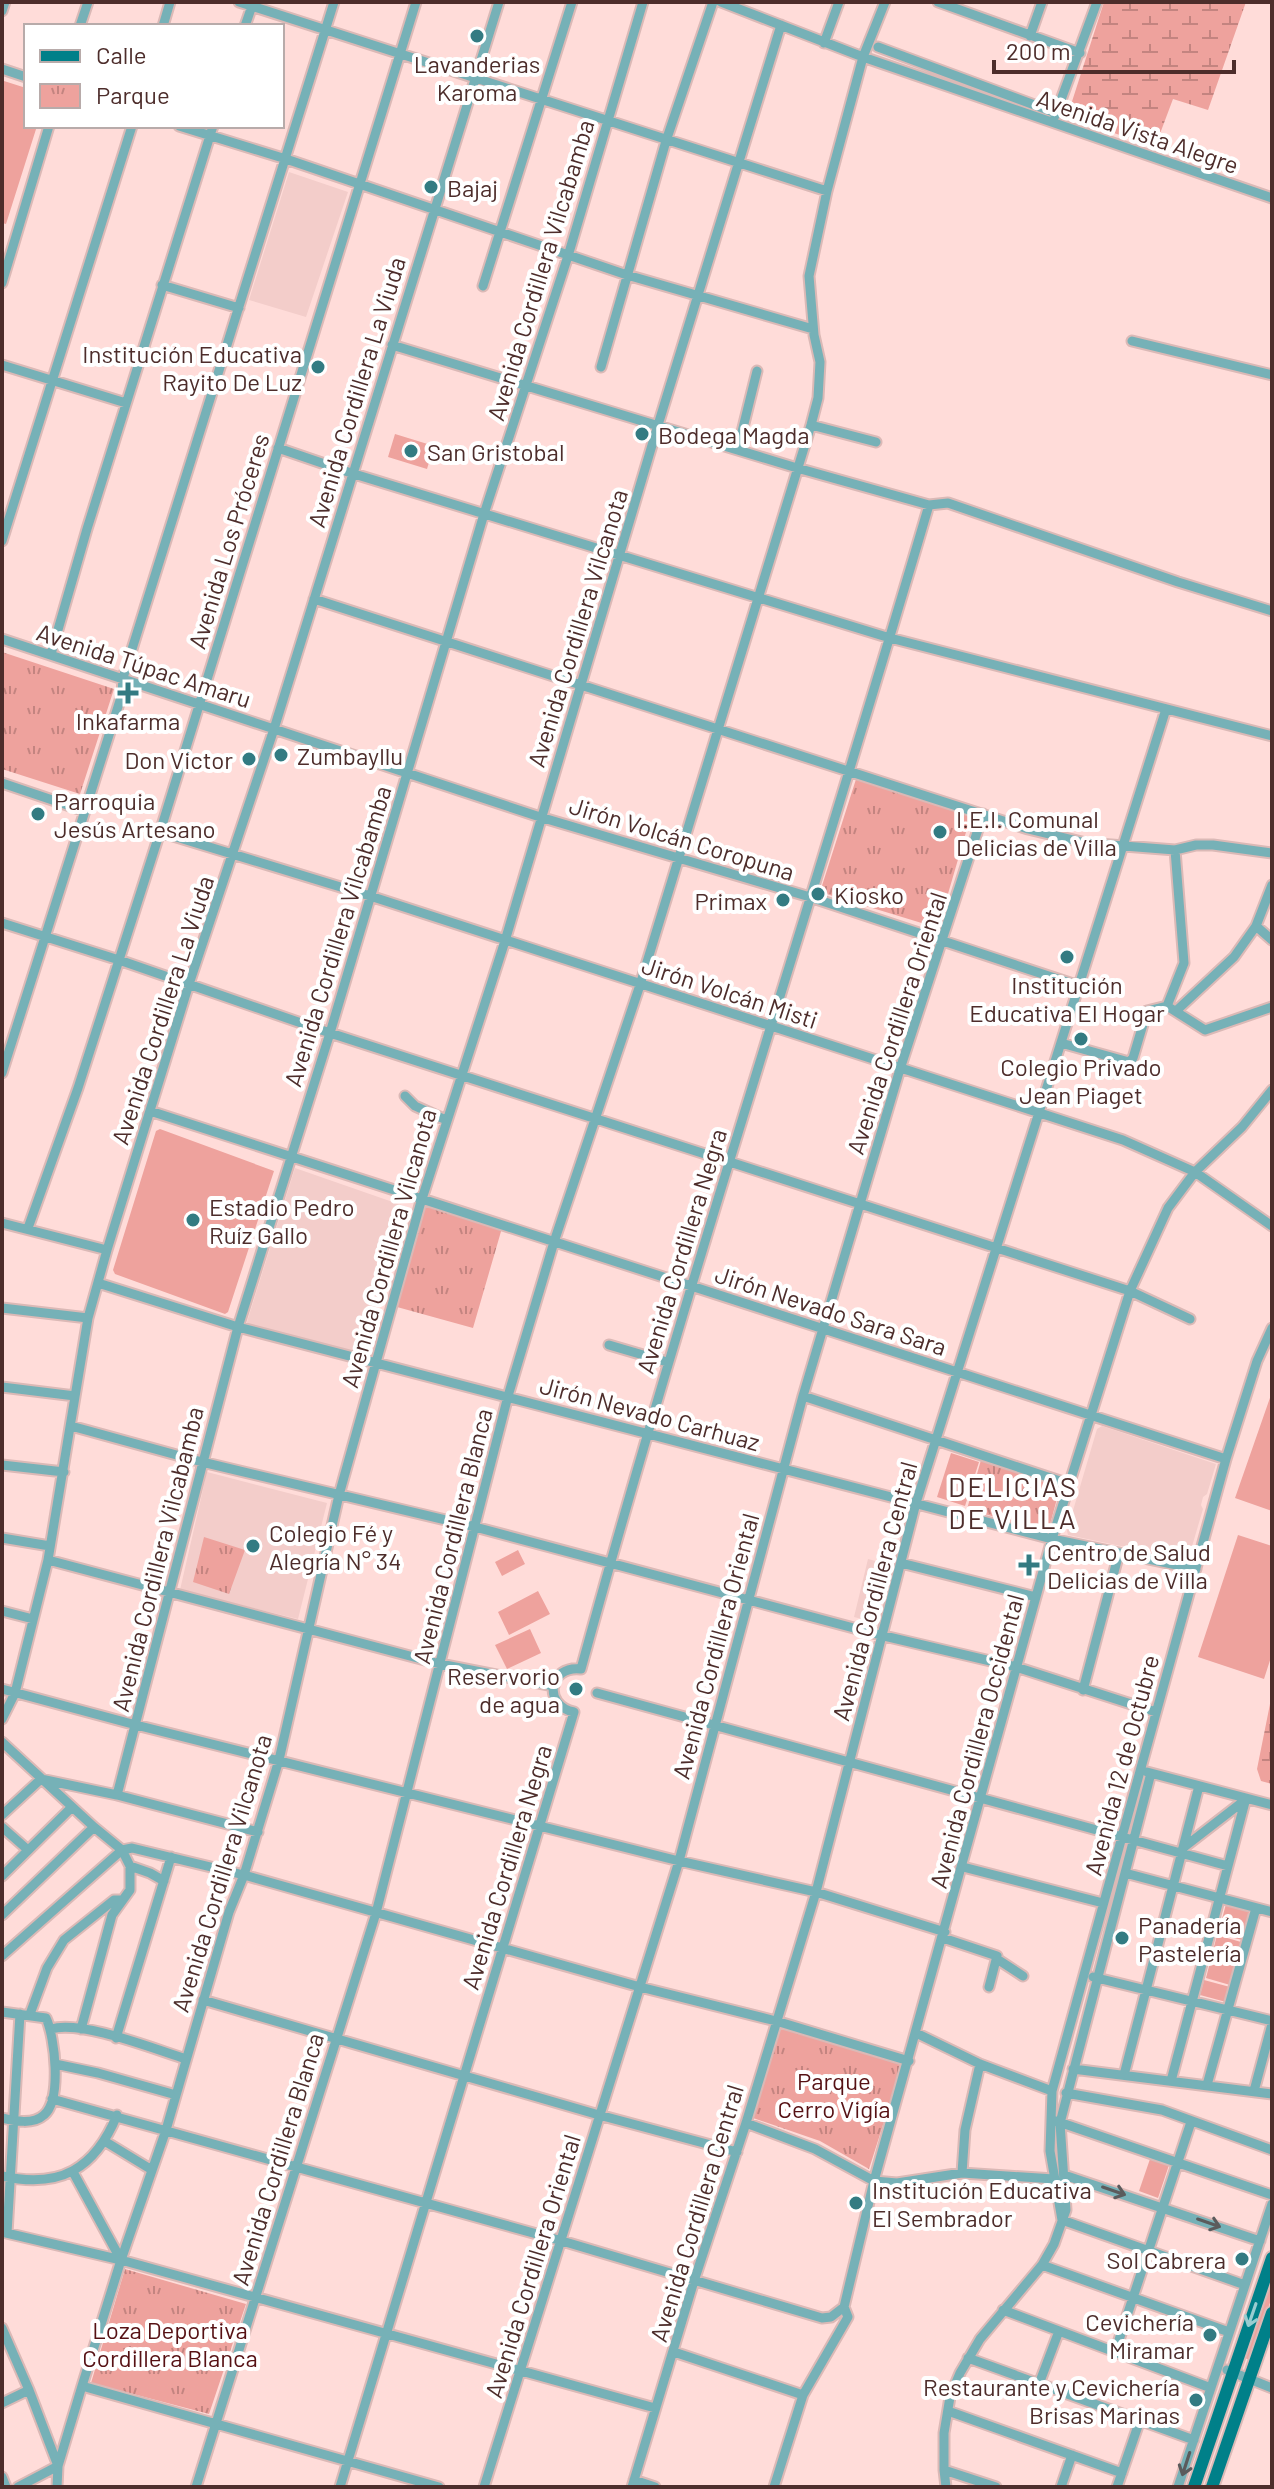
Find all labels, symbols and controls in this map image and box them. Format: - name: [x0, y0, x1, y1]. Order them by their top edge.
- legend: [24, 24, 284, 128]
- scale bar: [994, 24, 1234, 74]
- marker: Lavanderias Karoma: [468, 27, 486, 45]
- text: 200 m: [1006, 36, 1071, 65]
- text: Calle: [96, 40, 147, 69]
- place label: Lavanderias Karoma: [414, 49, 540, 106]
- text: Parque: [96, 80, 170, 109]
- street label: Avenida Vista Alegre: [1033, 83, 1243, 179]
- street label: Avenida Cordillera Vilcabamba: [480, 116, 600, 424]
- place label: Bajaj: [447, 173, 498, 202]
- marker: Bajaj: [422, 178, 440, 196]
- street label: Avenida Cordillera La Viuda: [301, 253, 411, 531]
- place label: Institución Educativa Rayito De Luz: [82, 339, 302, 396]
- marker: Institución Educativa Rayito De Luz: [309, 358, 327, 376]
- place label: Bodega Magda: [658, 420, 810, 449]
- marker: Bodega Magda: [633, 425, 651, 443]
- street label: Avenida Los Próceres: [181, 430, 275, 652]
- place label: San Gristobal: [427, 437, 564, 466]
- marker: San Gristobal: [402, 442, 420, 460]
- street label: Avenida Cordillera Vilcanota: [521, 485, 633, 771]
- street label: Avenida Túpac Amaru: [33, 617, 255, 713]
- marker: Inkafarma: [119, 684, 137, 702]
- place label: Inkafarma: [76, 706, 180, 735]
- place label: Zumbayllu: [297, 741, 403, 770]
- place label: Don Victor: [124, 745, 233, 774]
- marker: Zumbayllu: [272, 746, 290, 764]
- marker: Don Victor: [240, 750, 258, 768]
- street label: Avenida Cordillera Vilcabamba: [277, 782, 397, 1090]
- place label: Parroquia Jesús Artesano: [54, 786, 216, 843]
- street label: Jirón Volcán Coropuna: [566, 790, 798, 886]
- place label: I.E.I. Comunal Delicias de Villa: [956, 804, 1117, 861]
- marker: Parroquia Jesús Artesano: [29, 805, 47, 823]
- marker: I.E.I. Comunal Delicias de Villa: [931, 823, 949, 841]
- street label: Avenida Cordillera La Viuda: [105, 872, 219, 1148]
- place label: Kiosko: [834, 880, 904, 909]
- marker: Kiosko: [809, 885, 827, 903]
- place label: Primax: [694, 886, 767, 915]
- street label: Avenida Cordillera Oriental: [840, 888, 952, 1158]
- marker: Primax: [774, 891, 792, 909]
- marker: Institución Educativa El Hogar: [1058, 948, 1076, 966]
- street label: Jirón Volcán Misti: [639, 950, 821, 1034]
- place label: Institución Educativa El Hogar: [969, 970, 1165, 1027]
- marker: Colegio Privado Jean Piaget: [1072, 1030, 1090, 1048]
- place label: Colegio Privado Jean Piaget: [1000, 1052, 1162, 1109]
- street label: Avenida Cordillera Vilcanota: [334, 1105, 442, 1391]
- street label: Avenida Cordillera Negra: [630, 1125, 732, 1377]
- place label: Estadio Pedro Ruíz Gallo: [209, 1192, 355, 1249]
- marker: Estadio Pedro Ruíz Gallo: [184, 1211, 202, 1229]
- street label: Jirón Nevado Sara Sara: [712, 1259, 950, 1361]
- street label: Jirón Nevado Carhuaz: [537, 1370, 763, 1456]
- street label: Avenida Cordillera Vilcabamba: [105, 1404, 209, 1714]
- street label: Avenida Cordillera Blanca: [406, 1405, 498, 1667]
- street label: Avenida Cordillera Central: [825, 1458, 923, 1724]
- district label: DELICIAS DE VILLA: [948, 1469, 1078, 1535]
- street label: Avenida Cordillera Oriental: [666, 1510, 764, 1782]
- place label: Colegio Fé y Alegría N° 34: [269, 1518, 401, 1575]
- marker: Colegio Fé y Alegría N° 34: [244, 1537, 262, 1555]
- place label: Centro de Salud Delicias de Villa: [1047, 1537, 1211, 1594]
- marker: Centro de Salud Delicias de Villa: [1018, 1554, 1040, 1576]
- street label: Avenida Cordillera Occidental: [923, 1591, 1029, 1891]
- street label: Avenida 12 de Octubre: [1078, 1652, 1164, 1878]
- place label: Reservorio de agua: [447, 1661, 560, 1718]
- marker: Reservorio de agua: [567, 1680, 585, 1698]
- street label: Avenida Cordillera Vilcanota: [165, 1730, 277, 2016]
- street label: Avenida Cordillera Negra: [455, 1741, 557, 1993]
- place label: Panadería Pastelería: [1138, 1910, 1242, 1967]
- marker: Panadería Pastelería: [1113, 1929, 1131, 1947]
- street label: Avenida Cordillera Blanca: [225, 2029, 329, 2289]
- park label: Parque Cerro Vigía: [777, 2066, 891, 2123]
- street label: Avenida Cordillera Central: [643, 2081, 749, 2345]
- street label: Avenida Cordillera Oriental: [478, 2131, 586, 2401]
- place label: Institución Educativa El Sembrador: [872, 2175, 1092, 2232]
- one-way arrow: [1101, 2185, 1126, 2200]
- marker: Institución Educativa El Sembrador: [847, 2194, 865, 2212]
- one-way arrow: [1196, 2217, 1221, 2232]
- place label: Sol Cabrera: [1106, 2245, 1226, 2274]
- marker: Sol Cabrera: [1233, 2250, 1251, 2268]
- one-way arrow: [1244, 2303, 1259, 2328]
- place label: Cevichería Miramar: [1085, 2307, 1194, 2364]
- park label: Loza Deportiva Cordillera Blanca: [82, 2315, 258, 2372]
- marker: Cevichería Miramar: [1201, 2326, 1219, 2344]
- place label: Restaurante y Cevichería Brisas Marinas: [923, 2372, 1180, 2429]
- marker: Restaurante y Cevichería Brisas Marinas: [1187, 2391, 1205, 2409]
- one-way arrow: [1177, 2451, 1192, 2476]

